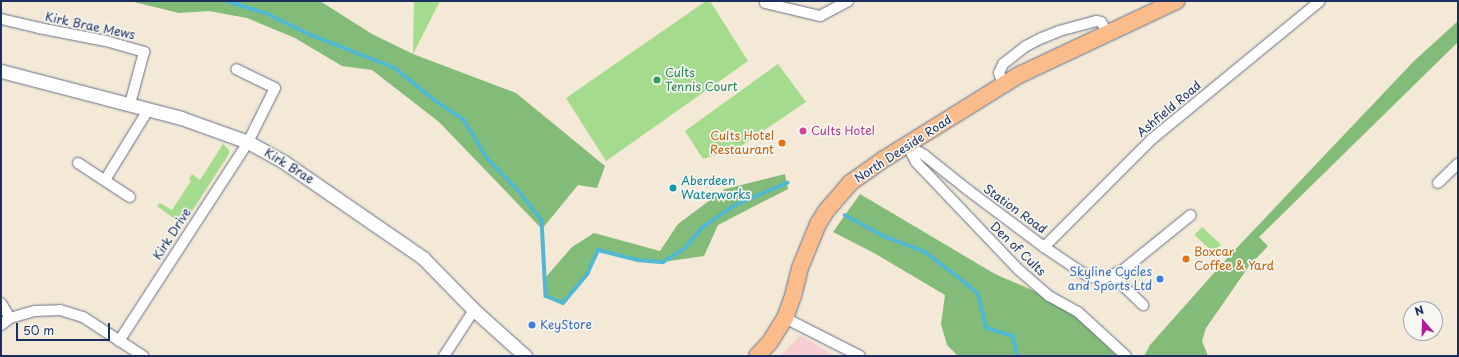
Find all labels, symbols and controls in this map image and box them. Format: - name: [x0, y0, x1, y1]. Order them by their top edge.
- street label: Kirk Brae Mews: [44, 9, 136, 43]
- place label: Cults Tennis Court: [665, 66, 737, 94]
- marker: Cults Tennis Court: [652, 75, 662, 85]
- street label: Ashfield Road: [1134, 78, 1204, 140]
- street label: North Deeside Road: [851, 112, 955, 186]
- place label: Cults Hotel: [811, 124, 875, 138]
- marker: Cults Hotel: [798, 126, 808, 136]
- place label: Cults Hotel Restaurant: [710, 129, 774, 157]
- marker: Cults Hotel Restaurant: [777, 138, 787, 148]
- street label: Kirk Brae: [262, 145, 316, 187]
- place label: Aberdeen Waterworks: [681, 174, 751, 202]
- street label: Station Road: [981, 181, 1049, 237]
- marker: Aberdeen Waterworks: [668, 183, 678, 193]
- street label: Kirk Drive: [150, 205, 194, 263]
- street label: Den of Cults: [987, 219, 1049, 279]
- place label: Boxcar Coffee & Yard: [1194, 245, 1276, 273]
- marker: Boxcar Coffee & Yard: [1181, 254, 1191, 264]
- place label: Skyline Cycles and Sports Ltd: [1067, 265, 1152, 293]
- marker: Skyline Cycles and Sports Ltd: [1155, 274, 1165, 284]
- north arrow: [1403, 301, 1443, 341]
- text: N: [1412, 301, 1426, 320]
- scale bar: [18, 315, 112, 341]
- place label: KeyStore: [540, 318, 592, 332]
- marker: KeyStore: [527, 320, 537, 330]
- text: 50 m: [23, 321, 54, 339]

